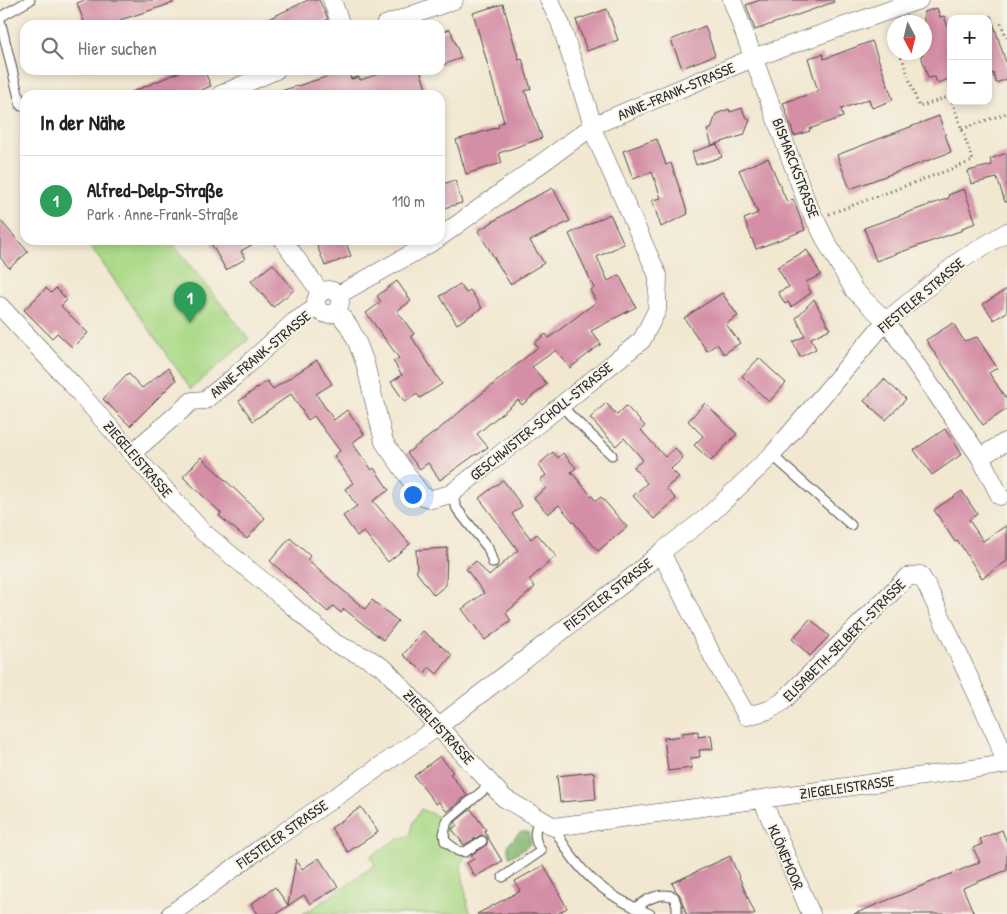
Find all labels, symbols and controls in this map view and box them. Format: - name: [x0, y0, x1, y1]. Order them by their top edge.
- north arrow: [887, 15, 932, 60]
- map controls: [947, 15, 992, 105]
- button: +: [947, 15, 992, 60]
- search box: [20, 20, 445, 75]
- icon: search: [38, 34, 66, 62]
- text: Hier suchen: [78, 35, 157, 61]
- street label: ANNE-FRANK-STRASSE: [614, 57, 738, 125]
- button: −: [947, 60, 992, 105]
- text: In der Nähe: [40, 108, 125, 137]
- street label: BISMARCKSTRASSE: [767, 115, 825, 221]
- text: Alfred-Delp-Straße: [87, 177, 223, 203]
- text: 1: [53, 190, 59, 212]
- text: 110 m: [392, 190, 425, 212]
- text: Park · Anne-Frank-Straße: [87, 203, 238, 225]
- street label: FIESTELER STRASSE: [872, 252, 969, 338]
- pin: 1: [174, 282, 206, 323]
- street label: ANNE-FRANK-STRASSE: [205, 305, 315, 403]
- street label: GESCHWISTER-SCHOLL-STRASSE: [465, 357, 617, 485]
- street label: ZIEGELEISTRASSE: [99, 416, 178, 502]
- your location: [400, 482, 426, 508]
- street label: FIESTELER STRASSE: [558, 552, 657, 636]
- street label: ELISABETH-SELBERT-STRASSE: [778, 574, 910, 706]
- street label: ZIEGELEISTRASSE: [399, 685, 480, 769]
- street label: ZIEGELEISTRASSE: [798, 770, 896, 804]
- street label: FIESTELER STRASSE: [231, 794, 332, 874]
- street label: KLÖNEMOOR: [763, 821, 809, 893]

